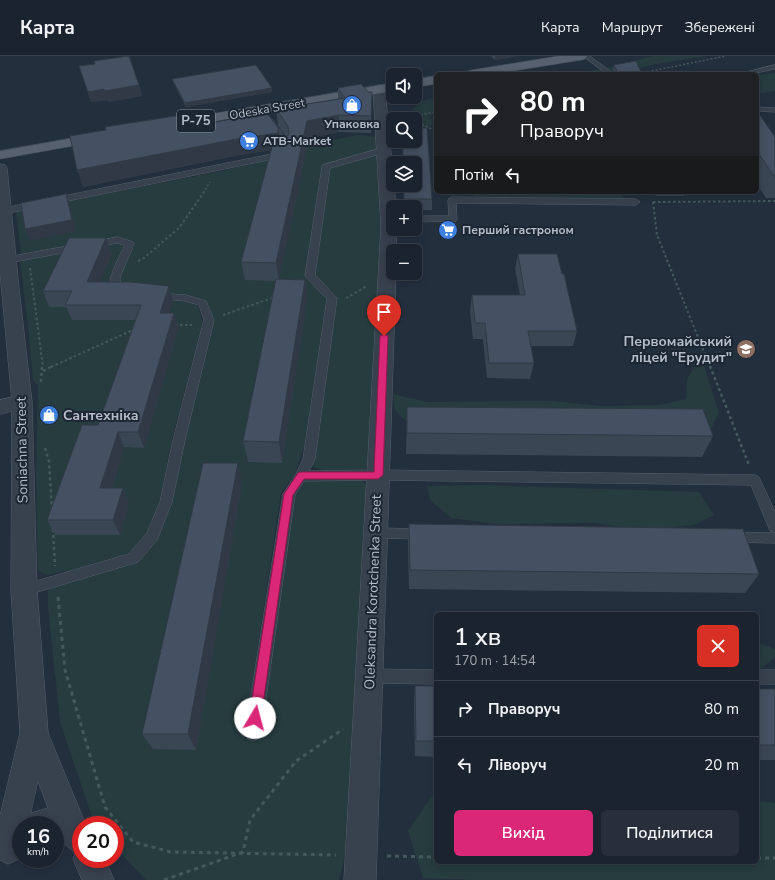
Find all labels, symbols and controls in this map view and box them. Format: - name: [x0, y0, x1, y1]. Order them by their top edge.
- text: Карта: [20, 15, 75, 41]
- text: Карта: [541, 18, 580, 37]
- text: Маршрут: [602, 18, 662, 37]
- text: Збережені: [684, 18, 755, 37]
- map controls: [386, 68, 422, 280]
- button: sound: [386, 68, 422, 104]
- text: 80 m: [520, 83, 586, 121]
- icon: right: [454, 88, 506, 140]
- street label: Odeska Street: [228, 94, 307, 124]
- shop icon: Упаковка: [341, 94, 363, 116]
- road number: Р-75: [177, 110, 215, 132]
- button: search: [386, 112, 422, 148]
- place label: Упаковка: [323, 116, 380, 132]
- text: Праворуч: [520, 119, 604, 143]
- supermarket icon: ATB-Market: [238, 130, 260, 152]
- place label: ATB-Market: [263, 133, 331, 149]
- button: layers: [386, 156, 422, 192]
- icon: left: [502, 164, 524, 186]
- text: Потім: [454, 165, 494, 185]
- button: +: [386, 200, 422, 236]
- supermarket icon: Перший гастроном: [437, 219, 459, 241]
- place label: Перший гастроном: [462, 222, 574, 238]
- button: −: [386, 244, 422, 280]
- pin: [367, 295, 401, 336]
- icon: arrive: [373, 301, 395, 323]
- place label: Первомайський ліцей "Ерудит": [623, 332, 732, 367]
- school or university icon: Первомайський ліцей "Ерудит": [735, 338, 757, 360]
- street label: Soniachna Street: [12, 396, 32, 503]
- shop icon: Сантехніка: [38, 404, 60, 426]
- place label: Сантехніка: [63, 406, 139, 425]
- street label: Oleksandra Korotchenka Street: [360, 494, 386, 690]
- text: 1 хв: [454, 621, 501, 653]
- button: close: [697, 625, 739, 667]
- text: 170 m · 14:54: [454, 652, 536, 670]
- position arrow: [234, 697, 276, 739]
- icon: right: [454, 698, 476, 720]
- text: Праворуч: [488, 699, 560, 719]
- text: 80 m: [704, 699, 739, 719]
- icon: left: [454, 754, 476, 776]
- text: Ліворуч: [488, 755, 547, 775]
- text: 20 m: [704, 755, 739, 775]
- button: Вихід: [454, 810, 593, 856]
- button: Поділитися: [601, 810, 739, 856]
- speed limit sign: 20: [72, 816, 124, 868]
- text: 16: [26, 823, 50, 850]
- text: km/h: [27, 845, 49, 859]

